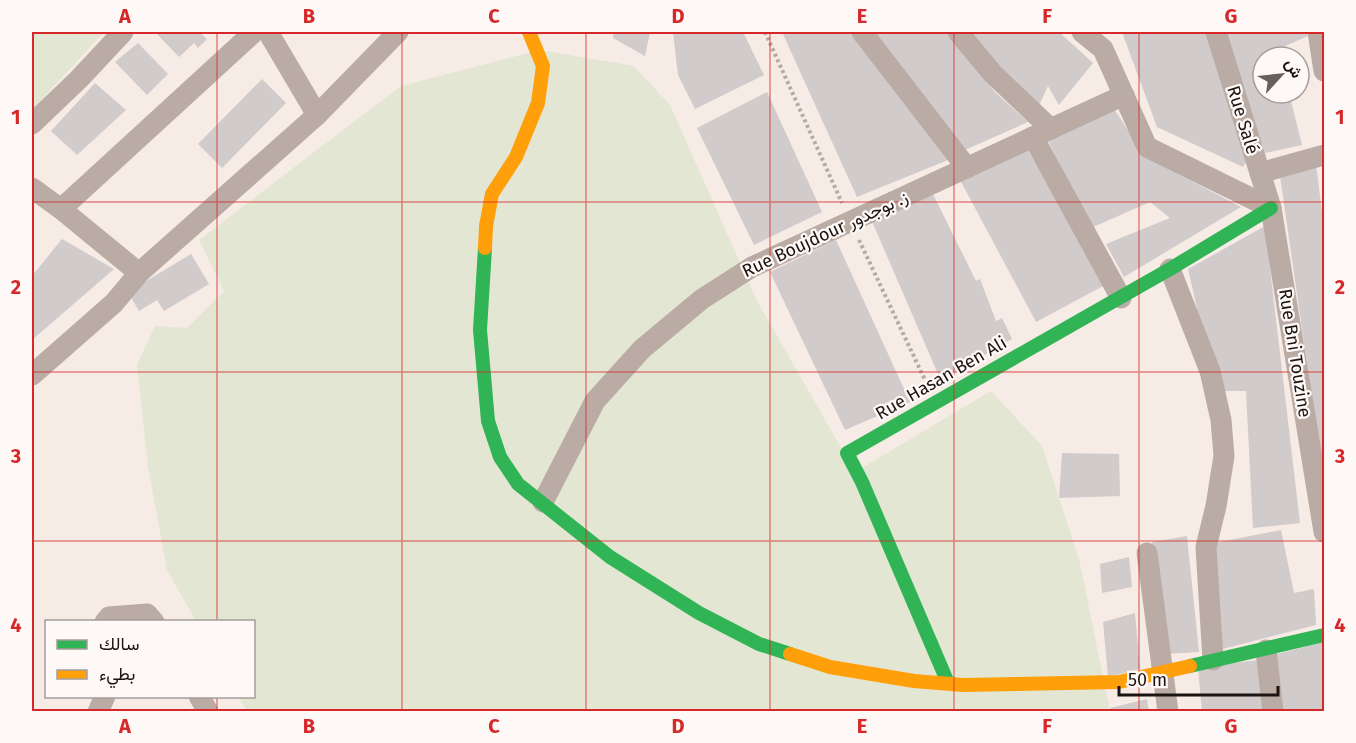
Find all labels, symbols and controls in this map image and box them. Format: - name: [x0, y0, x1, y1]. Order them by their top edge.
- text: A: [118, 4, 132, 28]
- text: B: [303, 4, 315, 28]
- text: C: [488, 4, 500, 28]
- text: D: [671, 4, 685, 28]
- text: E: [857, 4, 867, 28]
- text: F: [1042, 4, 1052, 28]
- text: G: [1225, 4, 1237, 28]
- north arrow: [1251, 45, 1311, 105]
- text: ش: [1281, 56, 1307, 81]
- street label: Rue Salé: [1222, 83, 1264, 157]
- text: 1: [11, 105, 21, 129]
- text: 1: [1335, 105, 1345, 129]
- street label: Rue Boujdour ز. بوجدور: [738, 186, 912, 282]
- text: 2: [11, 275, 21, 299]
- text: 2: [1335, 275, 1345, 299]
- street label: Rue Bni Touzine: [1274, 287, 1316, 419]
- street label: Rue Hasan Ben Ali: [871, 332, 1011, 424]
- text: 3: [10, 444, 21, 468]
- text: 3: [1334, 444, 1345, 468]
- text: 4: [10, 613, 22, 637]
- text: 4: [1334, 613, 1346, 637]
- legend: [45, 620, 255, 698]
- text: سالك: [99, 633, 139, 655]
- scale bar: [1119, 659, 1278, 697]
- text: بطيء: [99, 663, 135, 689]
- text: 50 m: [1128, 669, 1167, 691]
- text: A: [118, 714, 132, 738]
- text: B: [303, 714, 315, 738]
- text: C: [488, 714, 500, 738]
- text: D: [671, 714, 685, 738]
- text: E: [857, 714, 867, 738]
- text: F: [1042, 714, 1052, 738]
- text: G: [1225, 714, 1237, 738]

